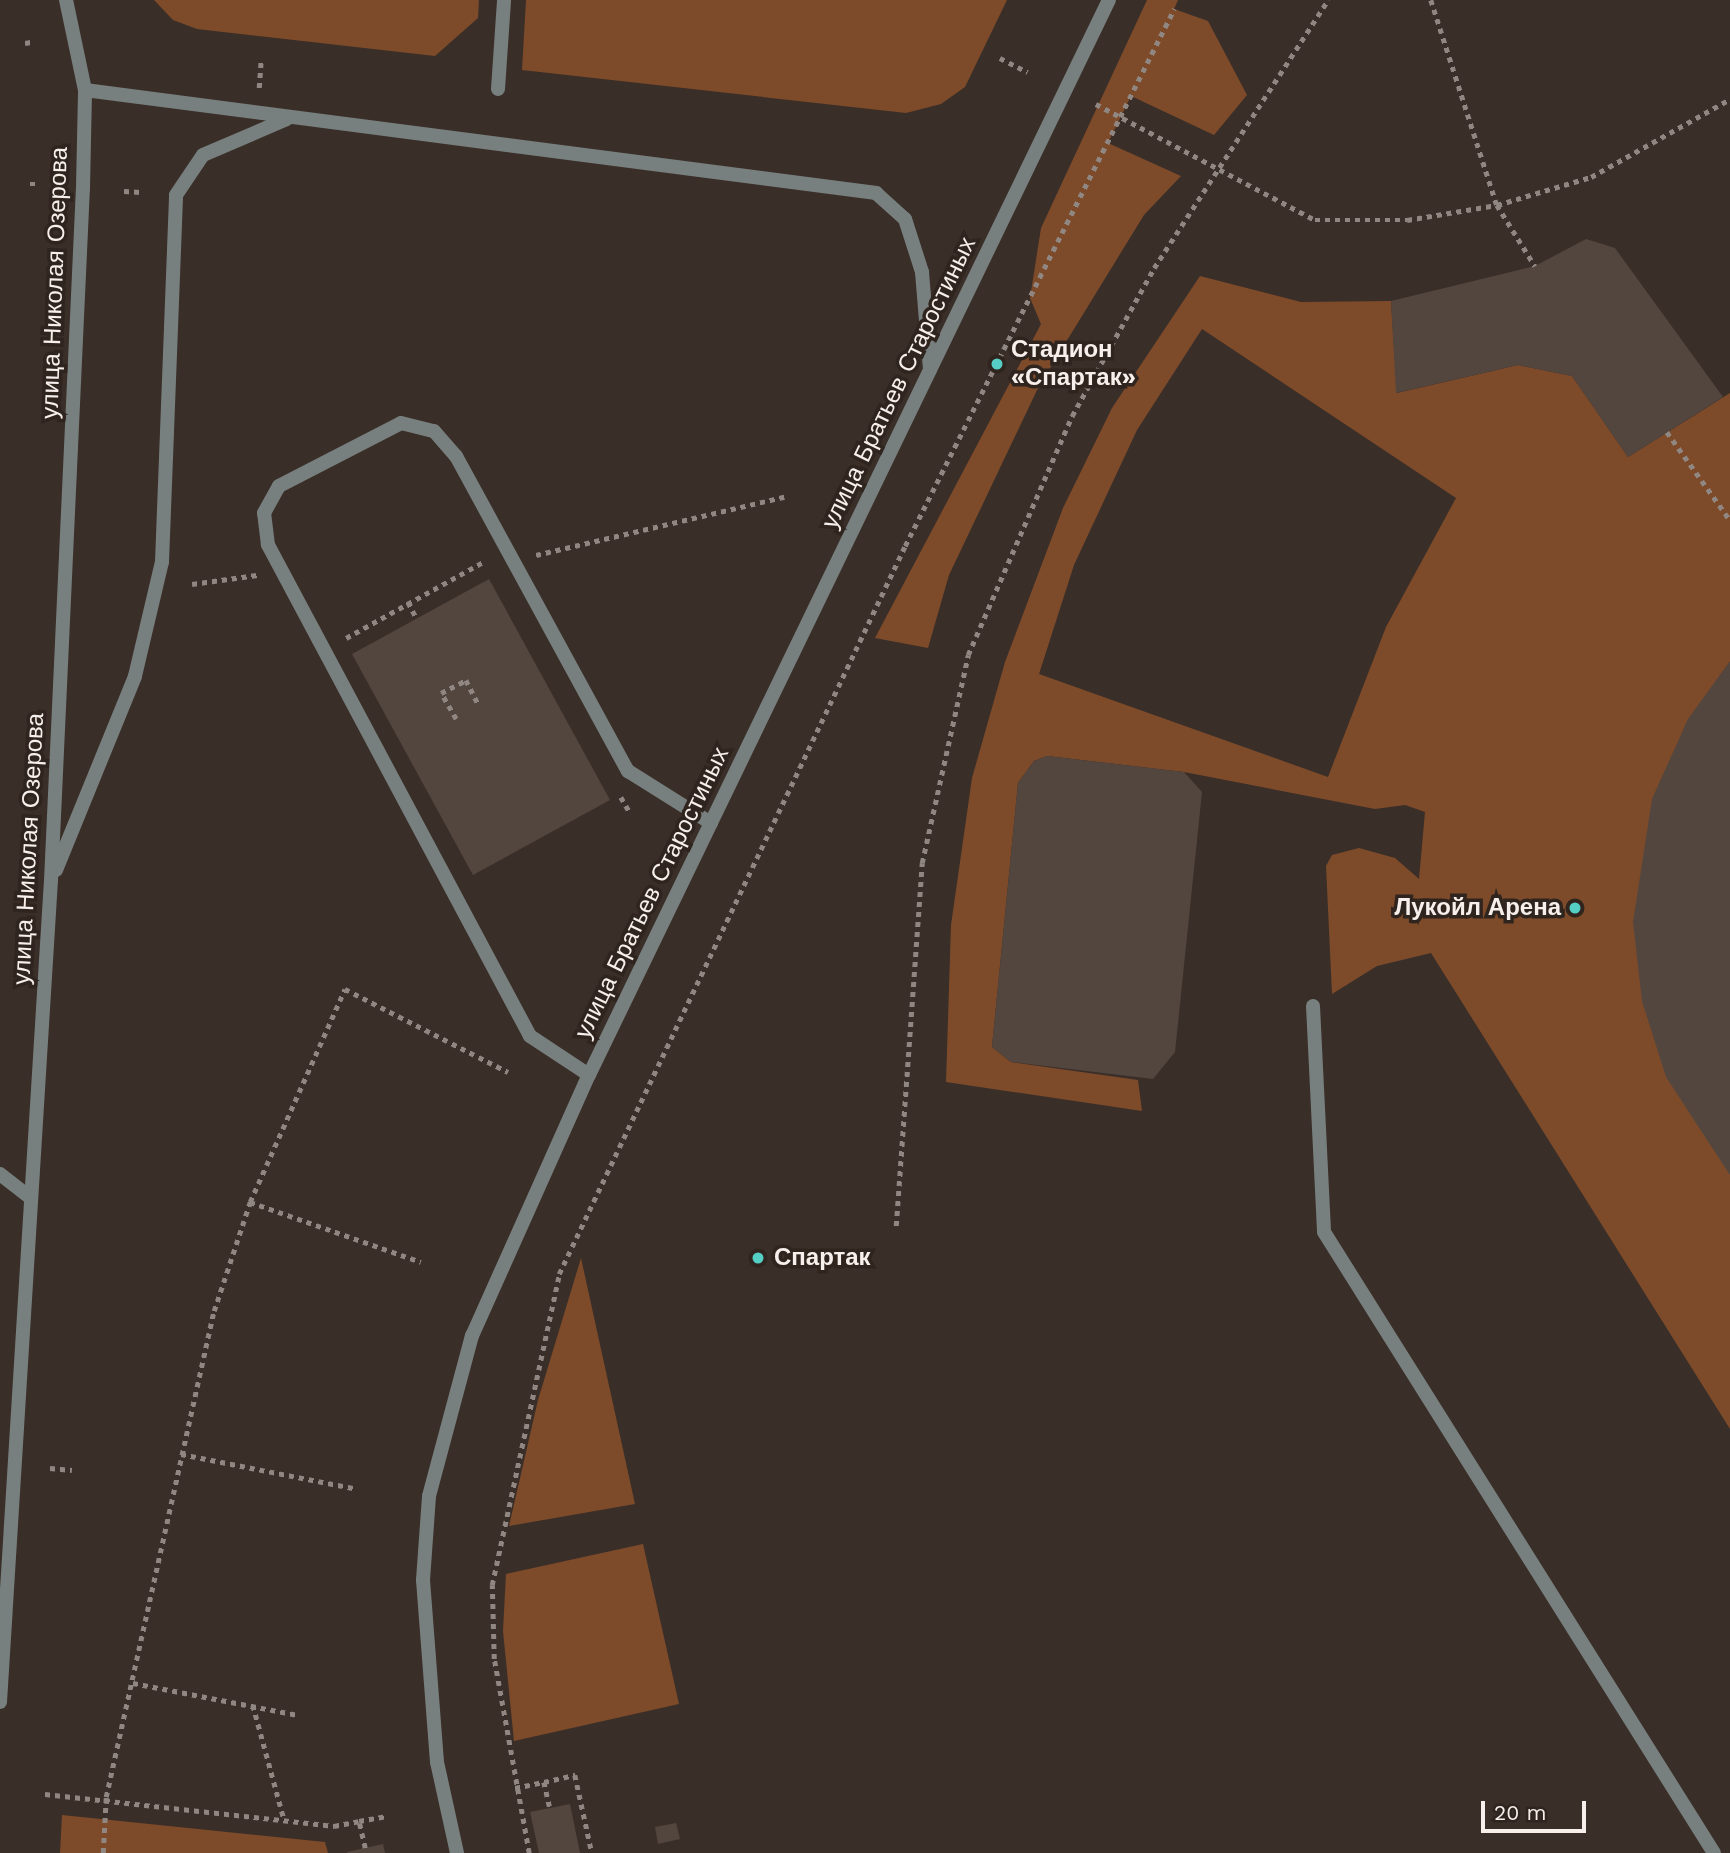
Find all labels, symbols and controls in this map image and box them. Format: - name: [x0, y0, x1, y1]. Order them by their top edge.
- street label: улица Николая Озерова: [36, 146, 74, 420]
- street label: улица Братьев Старостиных: [816, 232, 982, 534]
- place label: Стадион «Спартак»: [1011, 336, 1136, 392]
- marker: Стадион «Спартак»: [989, 356, 1005, 372]
- street label: улица Николая Озерова: [7, 712, 51, 986]
- street label: улица Братьев Старостиных: [569, 742, 735, 1044]
- place label: Лукойл Арена: [1394, 894, 1561, 922]
- marker: Лукойл Арена: [1567, 900, 1583, 916]
- place label: Спартак: [774, 1244, 871, 1272]
- marker: Спартак: [748, 1248, 768, 1268]
- scale bar: [1485, 1786, 1590, 1830]
- text: 20 m: [1494, 1800, 1546, 1825]

